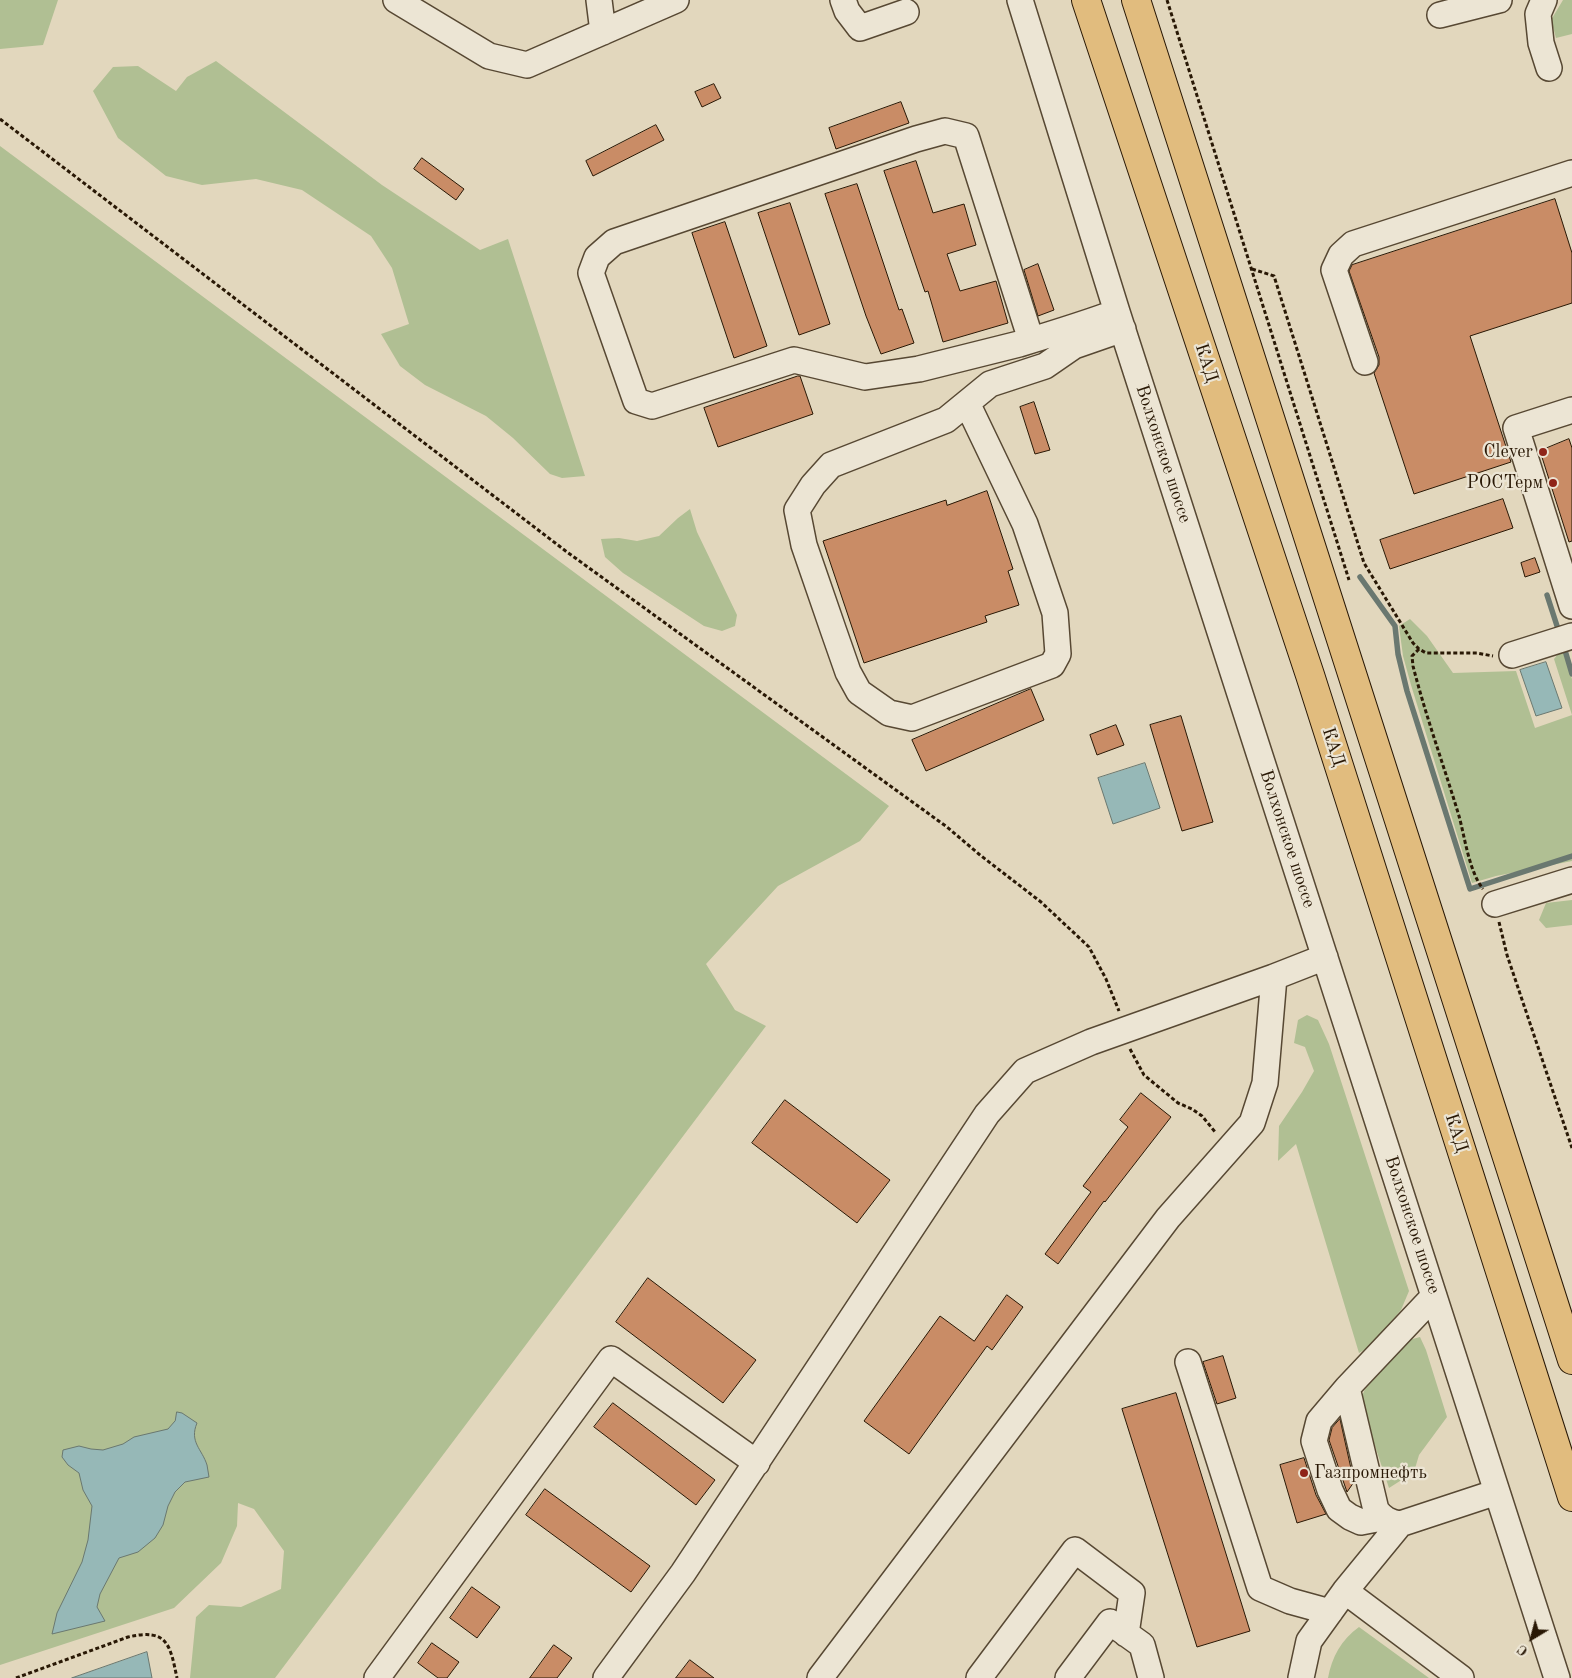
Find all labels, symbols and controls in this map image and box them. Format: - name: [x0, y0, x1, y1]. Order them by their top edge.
- street label: КАД: [1190, 341, 1222, 385]
- street label: Волхонское шоссе: [1130, 382, 1196, 526]
- place label: Clever: [1483, 441, 1533, 463]
- marker: Clever: [1537, 446, 1549, 458]
- place label: РОСТерм: [1467, 472, 1543, 494]
- marker: РОСТерм: [1547, 477, 1559, 489]
- street label: КАД: [1317, 725, 1349, 769]
- street label: Волхонское шоссе: [1254, 767, 1320, 911]
- street label: КАД: [1440, 1111, 1472, 1155]
- street label: Волхонское шоссе: [1379, 1153, 1445, 1297]
- place label: Газпромнефть: [1314, 1462, 1427, 1484]
- marker: Газпромнефть: [1298, 1467, 1310, 1479]
- north arrow: [1507, 1613, 1557, 1663]
- text: С: [1515, 1642, 1531, 1658]

